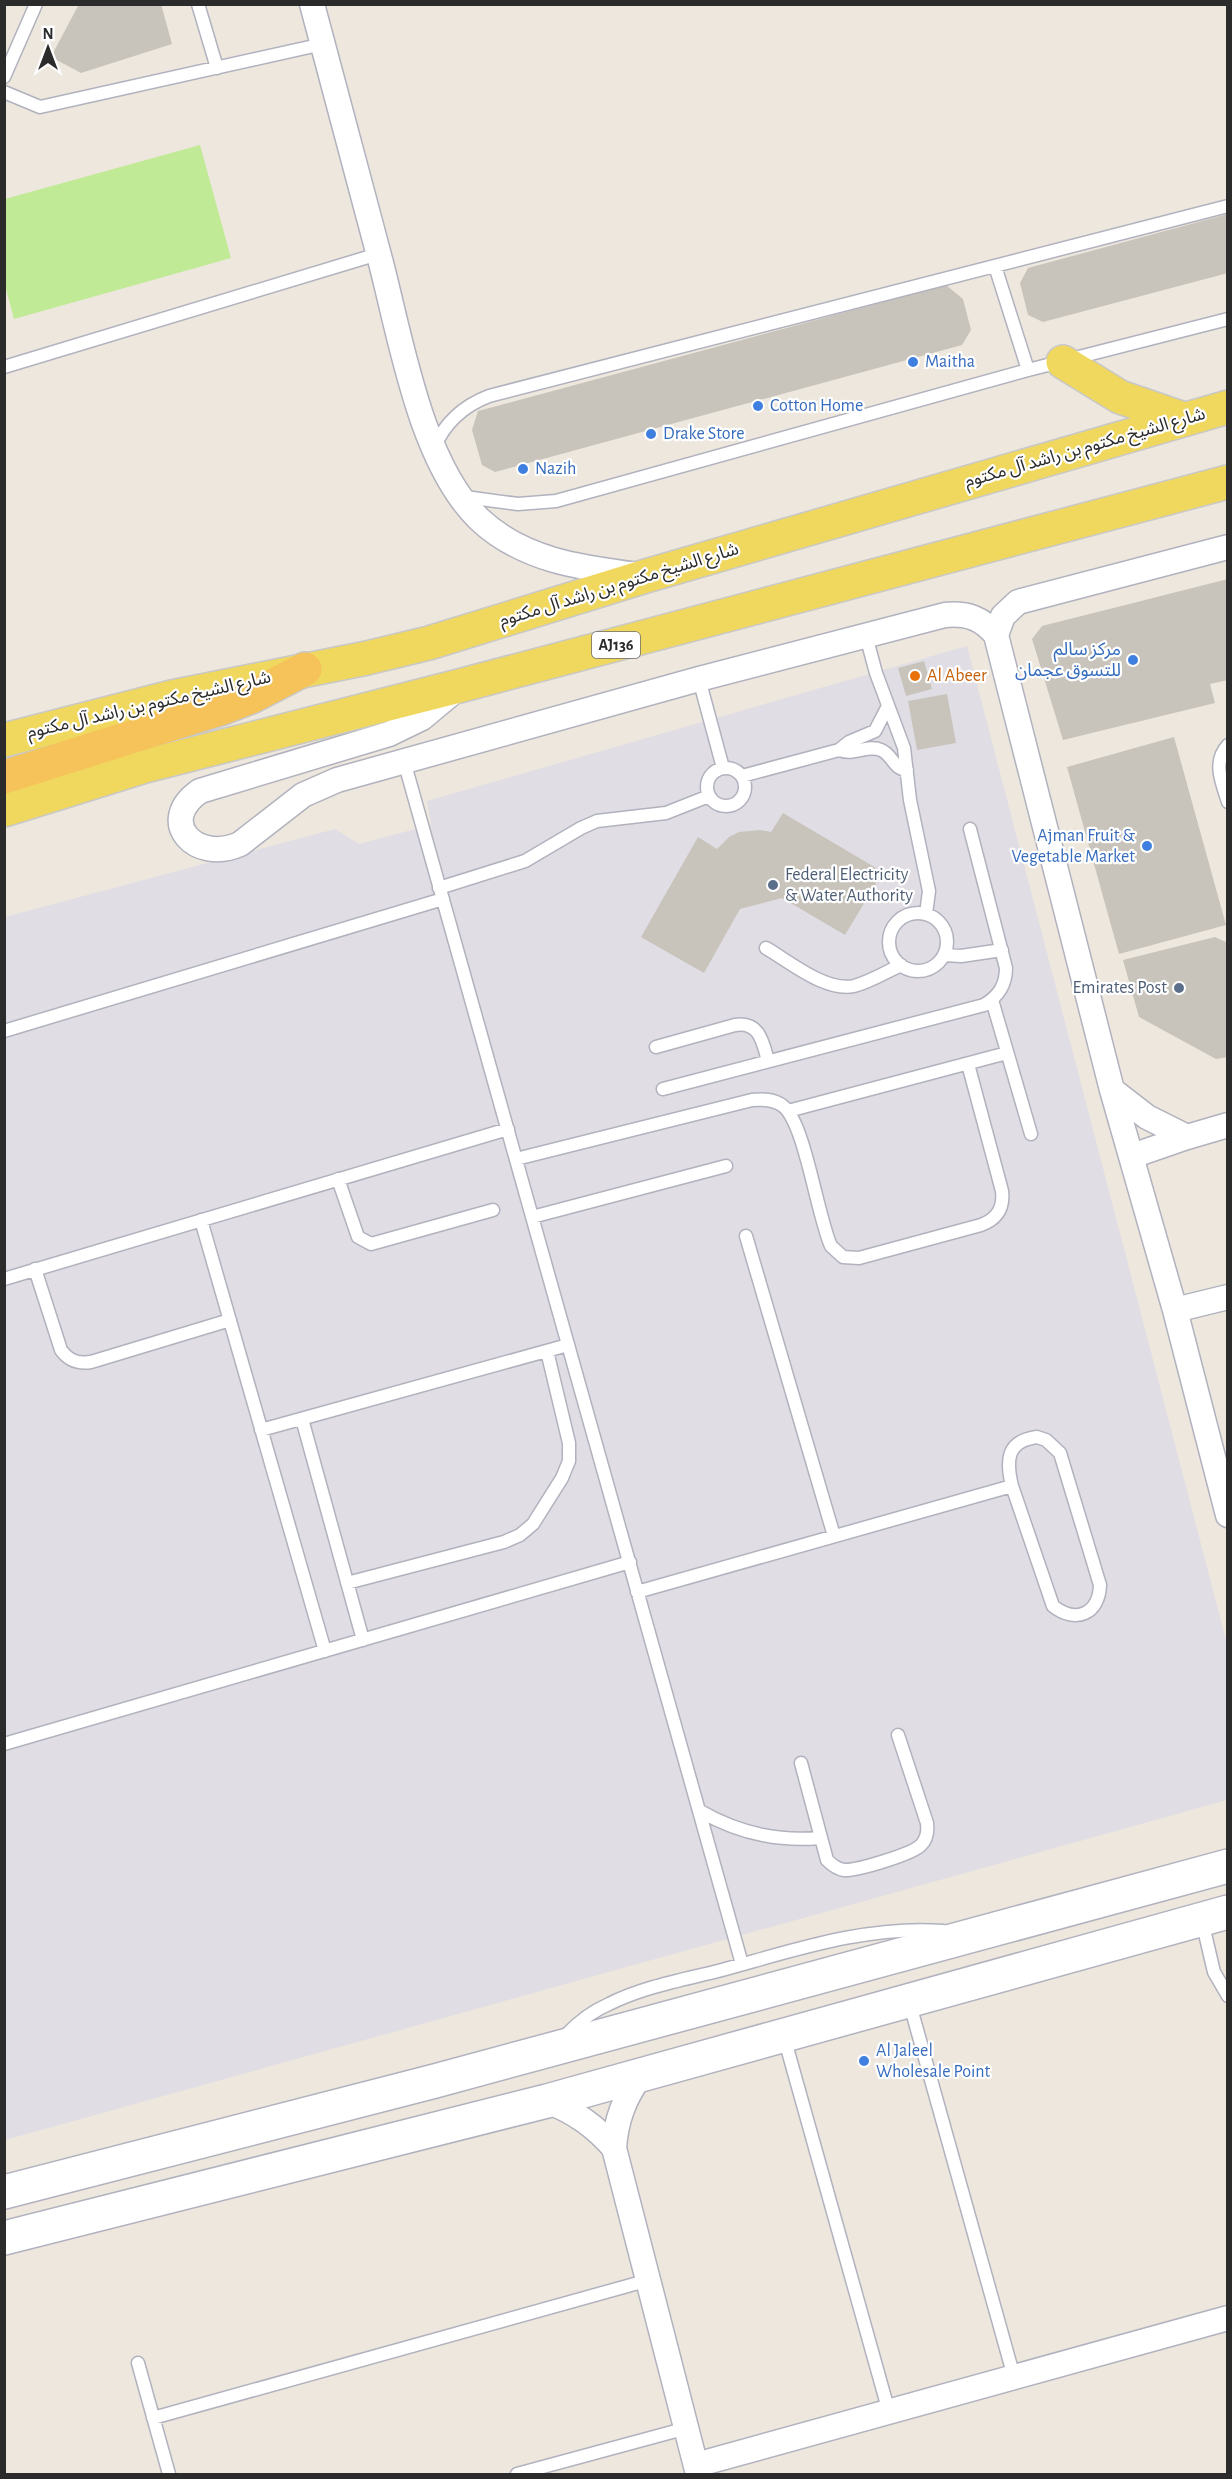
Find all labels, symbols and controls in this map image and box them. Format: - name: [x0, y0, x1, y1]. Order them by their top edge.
- north arrow: [18, 18, 78, 78]
- text: N: [42, 26, 54, 42]
- place label: Maitha: [925, 353, 975, 371]
- marker: Maitha: [906, 355, 920, 369]
- place label: Cotton Home: [770, 397, 863, 415]
- marker: Cotton Home: [751, 399, 765, 413]
- street label: شارع الشيخ مكتوم بن راشد آل مكتوم: [962, 404, 1208, 495]
- place label: Drake Store: [663, 425, 745, 443]
- marker: Drake Store: [644, 427, 658, 441]
- place label: Nazih: [535, 460, 576, 478]
- marker: Nazih: [516, 462, 530, 476]
- street label: شارع الشيخ مكتوم بن راشد آل مكتوم: [497, 539, 742, 634]
- road number: AJ136: [592, 632, 640, 658]
- place label: مركز سالم للتسوق عجمان: [1015, 641, 1121, 681]
- marker: مركز سالم للتسوق عجمان: [1126, 653, 1140, 667]
- street label: شارع الشيخ مكتوم بن راشد آل مكتوم: [25, 667, 273, 746]
- place label: Al Abeer: [927, 667, 987, 685]
- marker: Al Abeer: [908, 669, 922, 683]
- place label: Ajman Fruit & Vegetable Market: [1011, 827, 1136, 866]
- marker: Ajman Fruit & Vegetable Market: [1140, 839, 1154, 853]
- place label: Federal Electricity & Water Authority: [785, 866, 913, 905]
- marker: Federal Electricity & Water Authority: [766, 878, 780, 892]
- place label: Emirates Post: [1073, 979, 1167, 997]
- marker: Emirates Post: [1172, 981, 1186, 995]
- place label: Al Jaleel Wholesale Point: [876, 2042, 991, 2081]
- marker: Al Jaleel Wholesale Point: [857, 2054, 871, 2068]

